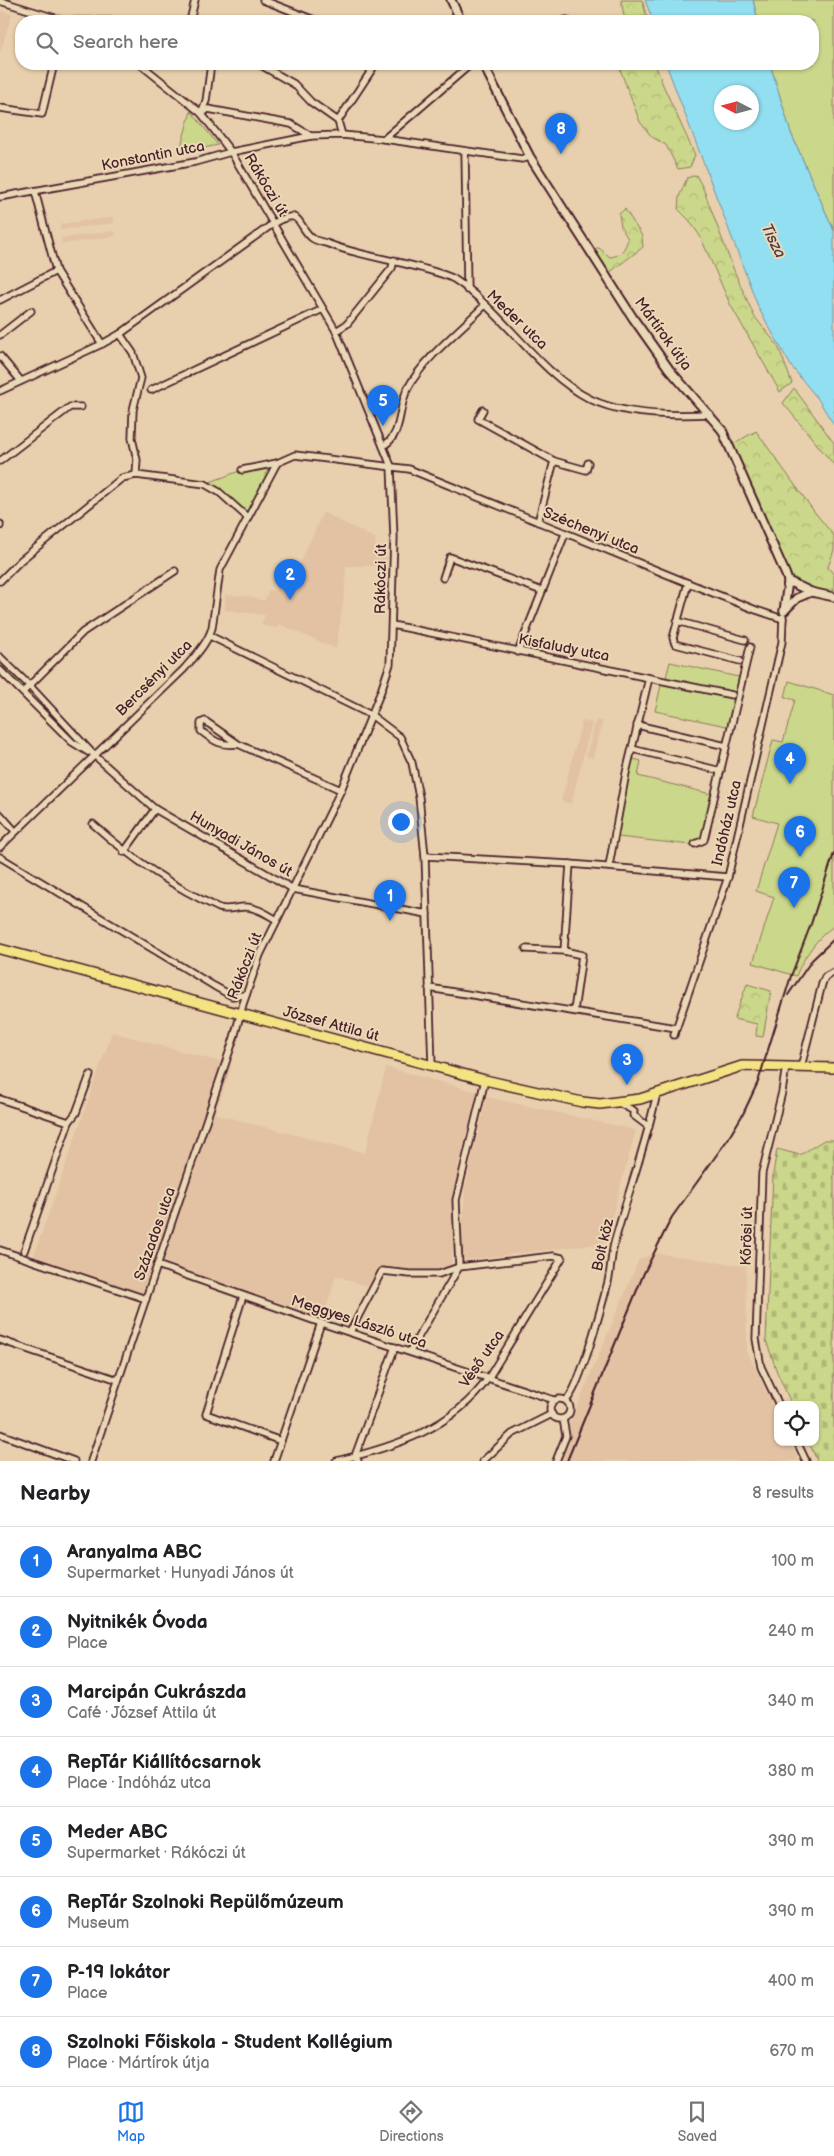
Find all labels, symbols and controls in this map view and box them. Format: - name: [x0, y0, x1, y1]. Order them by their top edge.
- search box: [15, 15, 819, 70]
- icon: search: [33, 29, 61, 57]
- text: Search here: [73, 31, 178, 54]
- north arrow: [714, 85, 759, 130]
- pin: 8: [545, 113, 577, 154]
- street label: Konstantin utca: [100, 137, 206, 175]
- street label: Rákóczi út: [240, 150, 292, 220]
- water label: Tisza: [757, 221, 789, 261]
- street label: Meder utca: [482, 286, 552, 354]
- street label: Mártírok útja: [630, 294, 696, 374]
- pin: 5: [367, 385, 399, 426]
- street label: Széchenyi utca: [540, 503, 642, 559]
- street label: Rákóczi út: [371, 543, 391, 614]
- pin: 2: [274, 559, 306, 600]
- street label: Kisfaludy utca: [517, 630, 611, 666]
- street label: Bercsényi utca: [112, 636, 196, 720]
- pin: 4: [774, 743, 806, 784]
- street label: Indóház utca: [708, 778, 746, 868]
- street label: Hunyadi János út: [186, 807, 296, 881]
- your location: [388, 809, 414, 835]
- pin: 6: [784, 816, 816, 857]
- pin: 7: [778, 867, 810, 908]
- pin: 1: [374, 880, 406, 921]
- street label: Rákóczi út: [224, 929, 267, 1002]
- street label: József Attila út: [281, 1002, 381, 1046]
- pin: 3: [611, 1044, 643, 1085]
- street label: Százados utca: [130, 1185, 180, 1283]
- street label: Kőrösi út: [736, 1206, 758, 1266]
- street label: Bolt köz: [588, 1216, 618, 1273]
- street label: Meggyes László utca: [289, 1291, 429, 1353]
- street label: Véső utca: [455, 1327, 509, 1391]
- map controls: [774, 1401, 819, 1446]
- button: locate: [774, 1401, 819, 1446]
- text: Nearby: [20, 1481, 90, 1506]
- text: 8 results: [752, 1484, 814, 1503]
- text: Aranyalma ABC: [67, 1541, 202, 1564]
- text: 1: [33, 1552, 39, 1571]
- text: 100 m: [771, 1552, 814, 1571]
- text: Supermarket · Hunyadi János út: [67, 1564, 294, 1583]
- text: Nyitnikék Óvoda: [67, 1611, 208, 1634]
- text: 2: [31, 1622, 41, 1641]
- text: 240 m: [768, 1622, 814, 1641]
- text: Place: [67, 1634, 108, 1653]
- text: Marcipán Cukrászda: [67, 1681, 246, 1704]
- text: 3: [31, 1692, 41, 1711]
- text: 340 m: [767, 1692, 814, 1711]
- text: Café · József Attila út: [67, 1704, 216, 1723]
- text: RepTár Kiállítócsarnok: [67, 1751, 261, 1774]
- text: 4: [31, 1762, 41, 1781]
- text: 380 m: [768, 1762, 814, 1781]
- text: Place · Indóház utca: [67, 1774, 211, 1793]
- text: Meder ABC: [67, 1821, 168, 1844]
- text: 5: [31, 1832, 41, 1851]
- text: 390 m: [768, 1832, 814, 1851]
- text: Supermarket · Rákóczi út: [67, 1844, 246, 1863]
- text: RepTár Szolnoki Repülőmúzeum: [67, 1891, 344, 1914]
- text: 6: [31, 1902, 41, 1921]
- text: 390 m: [768, 1902, 814, 1921]
- text: Museum: [67, 1914, 129, 1933]
- text: P-19 lokátor: [67, 1961, 170, 1984]
- text: 7: [32, 1972, 40, 1991]
- text: 400 m: [768, 1972, 814, 1991]
- text: Place: [67, 1984, 108, 2003]
- text: Szolnoki Főiskola - Student Kollégium: [67, 2031, 393, 2054]
- text: 8: [31, 2042, 41, 2061]
- text: 670 m: [769, 2042, 814, 2061]
- text: Place · Mártírok útja: [67, 2054, 209, 2073]
- tab: Map: [117, 2098, 145, 2145]
- tab: Directions: [379, 2098, 444, 2145]
- tab: Saved: [678, 2098, 717, 2145]

